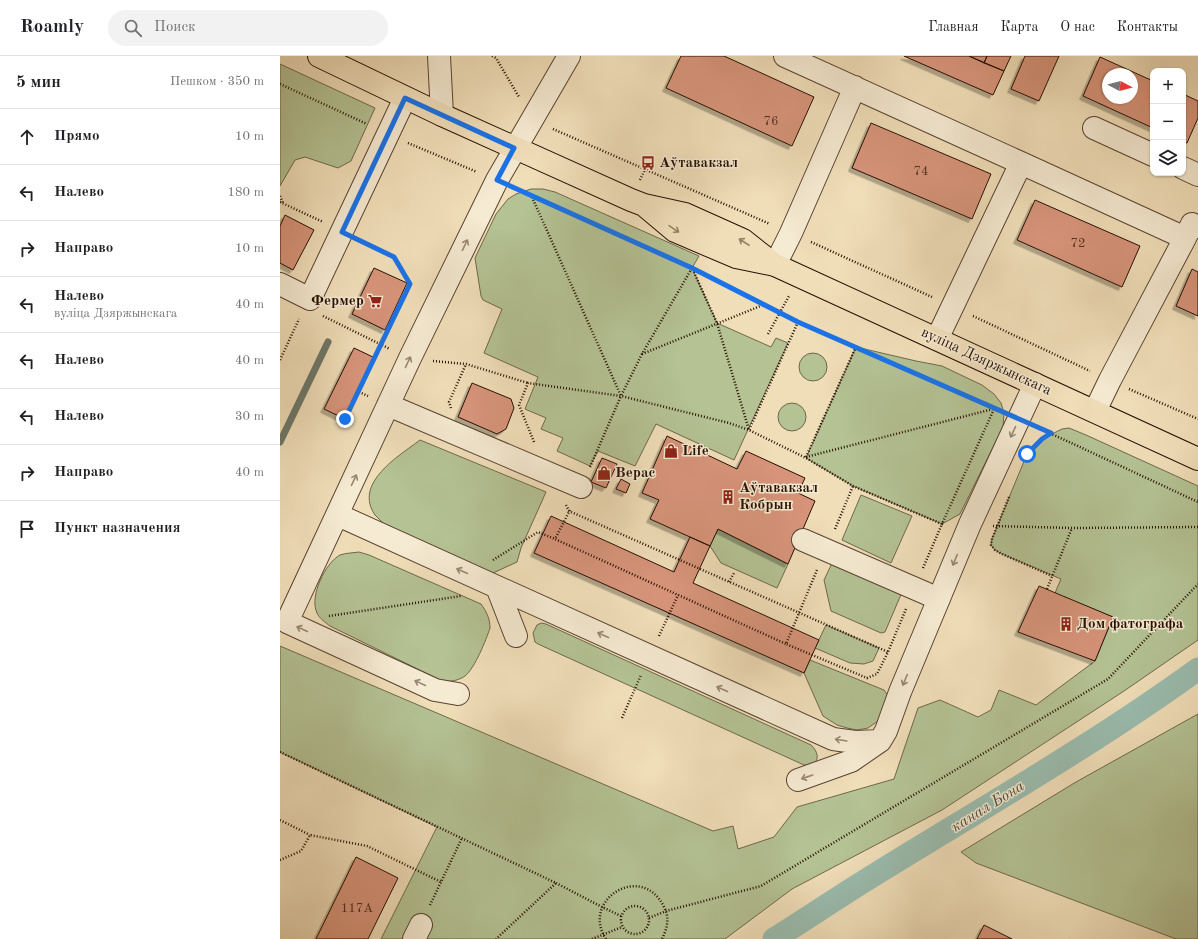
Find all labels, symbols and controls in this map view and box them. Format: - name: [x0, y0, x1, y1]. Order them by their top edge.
- search box: [108, 10, 388, 46]
- icon: search: [122, 17, 144, 39]
- text: Roamly: [20, 18, 84, 37]
- text: Поиск: [154, 20, 196, 35]
- text: Главная: [928, 20, 978, 34]
- text: Карта: [1000, 20, 1038, 34]
- text: О нас: [1060, 20, 1095, 34]
- text: Контакты: [1117, 20, 1178, 34]
- north arrow: [1102, 68, 1138, 104]
- map controls: [1150, 68, 1186, 176]
- button: +: [1150, 68, 1186, 104]
- text: 5 мин: [16, 74, 61, 91]
- text: Пешком · 350 m: [170, 75, 264, 88]
- button: −: [1150, 104, 1186, 140]
- house number: 76: [763, 115, 779, 128]
- icon: ahead: [16, 126, 38, 148]
- text: Прямо: [54, 129, 100, 144]
- text: 10 m: [235, 130, 264, 143]
- button: layers: [1150, 140, 1186, 176]
- bus stop icon: Аўтавакзал: [640, 155, 656, 171]
- place label: Аўтавакзал: [659, 156, 738, 171]
- house number: 74: [913, 165, 929, 178]
- icon: left: [16, 182, 38, 204]
- text: Налево: [54, 185, 104, 200]
- text: 180 m: [227, 186, 264, 199]
- one-way arrow: [669, 225, 680, 233]
- one-way arrow: [738, 237, 749, 246]
- house number: 72: [1070, 237, 1086, 250]
- icon: right: [16, 238, 38, 260]
- one-way arrow: [462, 239, 469, 251]
- text: Направо: [54, 241, 113, 256]
- text: 10 m: [235, 242, 264, 255]
- text: Налево: [54, 289, 104, 304]
- supermarket icon: Фермер: [367, 293, 383, 309]
- icon: left: [16, 294, 38, 316]
- place label: Фермер: [311, 294, 364, 309]
- text: 40 m: [235, 298, 264, 311]
- text: вуліца Дзяржынскага: [54, 307, 177, 320]
- street label: вуліца Дзяржынскага: [918, 325, 1054, 399]
- icon: left: [16, 350, 38, 372]
- text: Налево: [54, 353, 104, 368]
- text: 40 m: [235, 354, 264, 367]
- one-way arrow: [405, 356, 412, 368]
- icon: left: [16, 406, 38, 428]
- text: Налево: [54, 409, 104, 424]
- text: 30 m: [235, 410, 264, 423]
- route end: [336, 410, 354, 428]
- one-way arrow: [1009, 426, 1016, 438]
- shop icon: Life: [663, 443, 679, 459]
- place label: Life: [682, 444, 709, 459]
- route start: [1018, 445, 1036, 463]
- icon: right: [16, 462, 38, 484]
- text: Направо: [54, 465, 113, 480]
- shop icon: Верас: [596, 465, 612, 481]
- text: 40 m: [235, 466, 264, 479]
- place label: Верас: [615, 466, 656, 481]
- one-way arrow: [351, 474, 358, 486]
- place label: Аўтавакзал Кобрын: [739, 481, 818, 513]
- building icon: Аўтавакзал Кобрын: [720, 489, 736, 505]
- icon: arrive: [16, 518, 38, 540]
- text: Пункт назначения: [54, 521, 181, 536]
- one-way arrow: [951, 553, 958, 565]
- one-way arrow: [456, 567, 468, 574]
- building icon: Дом фатографа: [1058, 616, 1074, 632]
- place label: Дом фатографа: [1077, 617, 1184, 632]
- one-way arrow: [297, 625, 309, 632]
- one-way arrow: [598, 631, 610, 638]
- one-way arrow: [901, 673, 908, 685]
- one-way arrow: [415, 679, 427, 686]
- one-way arrow: [716, 684, 728, 692]
- one-way arrow: [835, 736, 848, 744]
- one-way arrow: [801, 774, 814, 781]
- water label: канал Бона: [948, 778, 1028, 836]
- house number: 117А: [341, 902, 373, 915]

